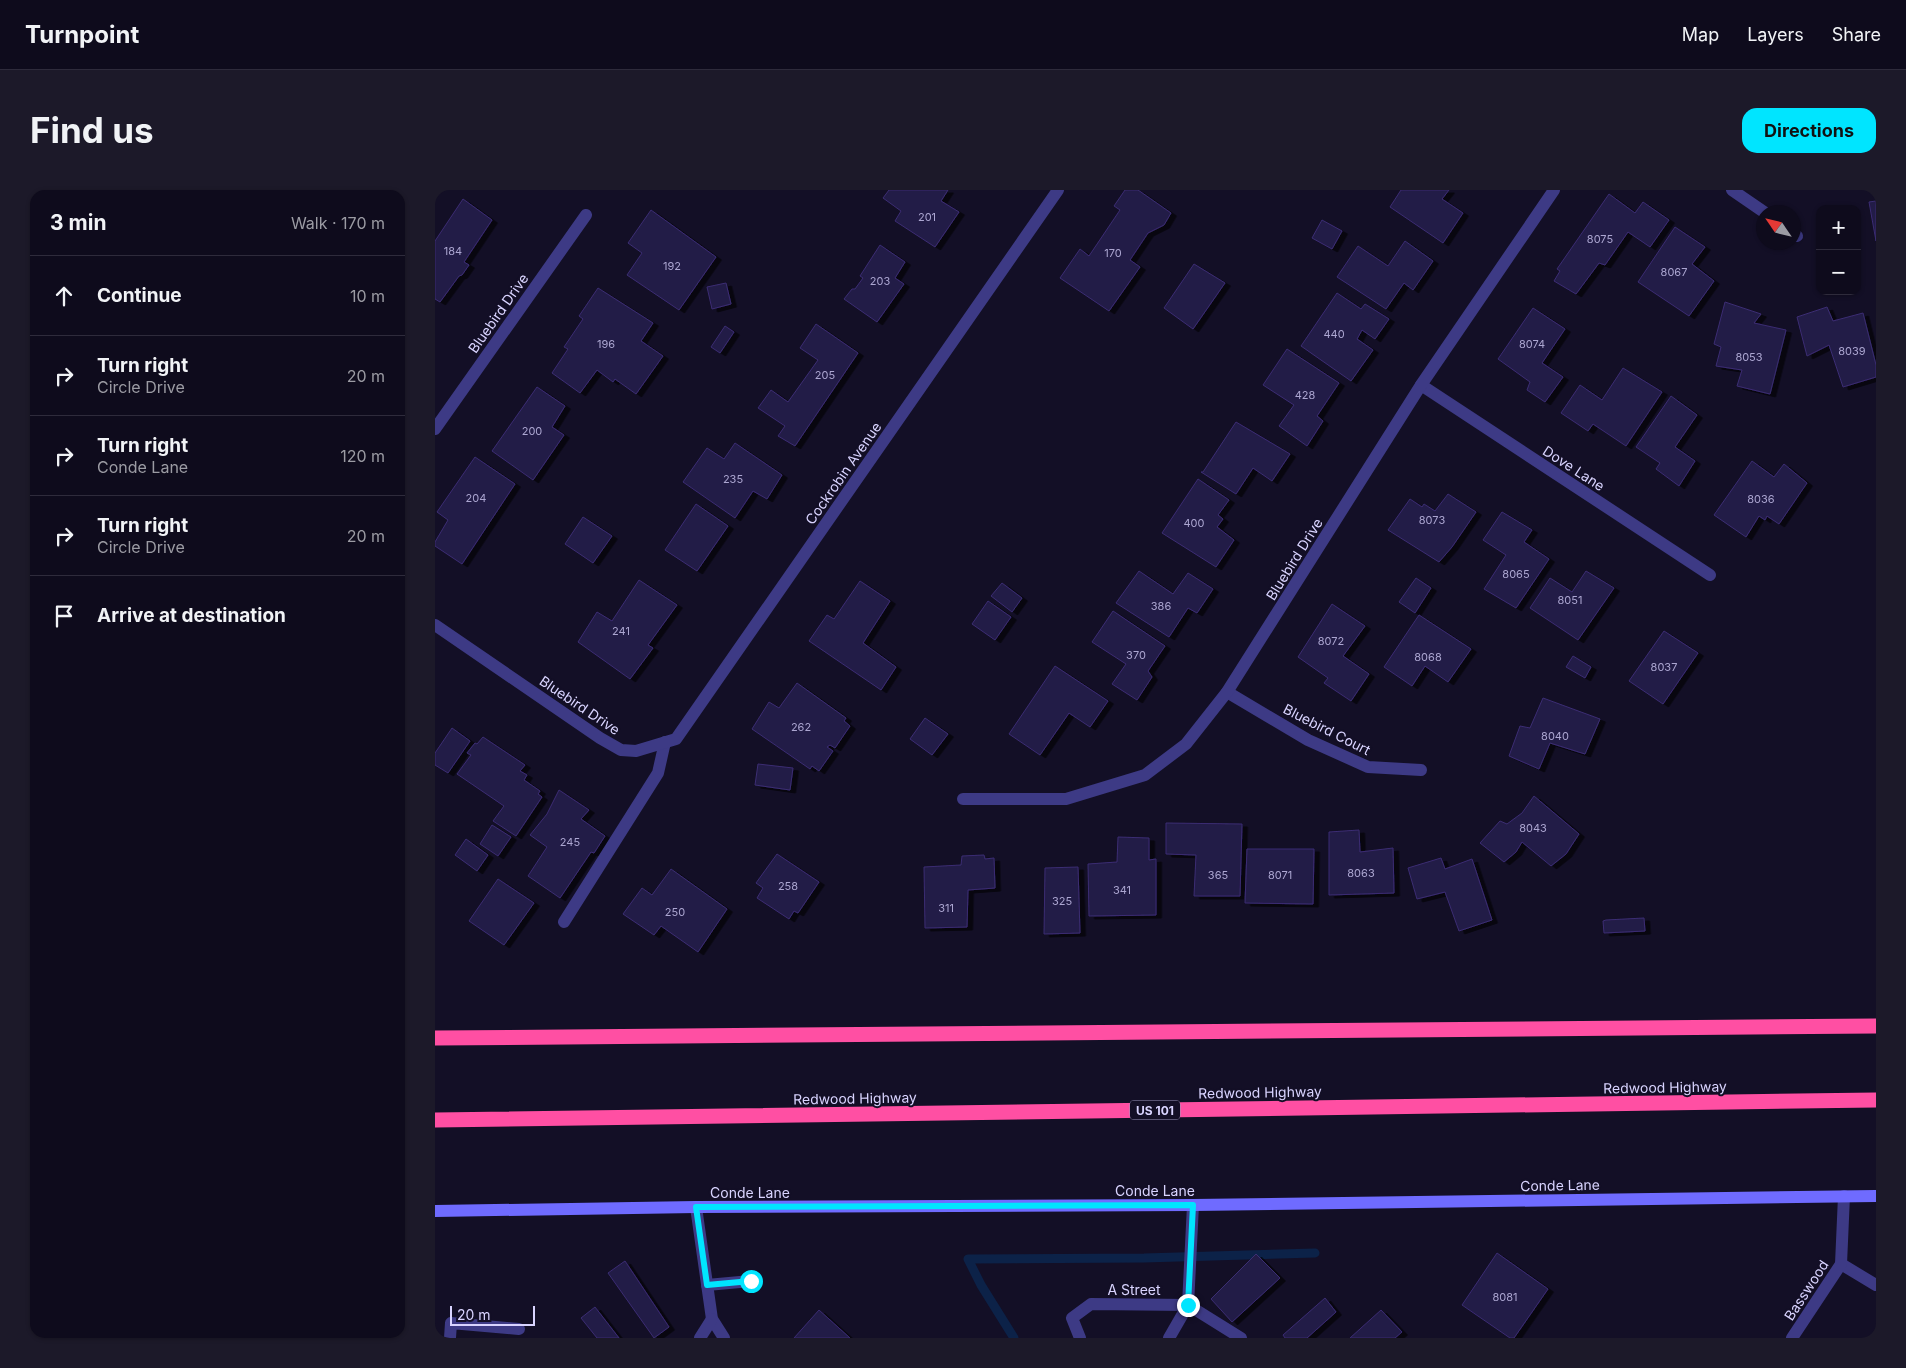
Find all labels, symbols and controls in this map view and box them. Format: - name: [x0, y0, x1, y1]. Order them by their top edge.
- text: Turnpoint: [25, 20, 139, 49]
- text: Map: [1682, 24, 1719, 45]
- text: Layers: [1747, 24, 1804, 45]
- text: Share: [1832, 24, 1881, 45]
- button: Directions: [1742, 108, 1876, 153]
- text: Find us: [30, 109, 154, 151]
- north arrow: [1756, 205, 1801, 250]
- map controls: [1816, 205, 1861, 295]
- button: +: [1816, 205, 1861, 250]
- text: 3 min: [50, 210, 106, 235]
- house number: 201: [918, 210, 936, 224]
- text: Walk · 170 m: [291, 213, 385, 233]
- house number: 8075: [1587, 232, 1613, 246]
- house number: 184: [444, 244, 462, 258]
- house number: 170: [1104, 246, 1122, 260]
- button: −: [1816, 250, 1861, 295]
- house number: 192: [663, 259, 681, 273]
- house number: 8067: [1661, 265, 1687, 279]
- street label: Bluebird Drive: [464, 270, 532, 356]
- house number: 203: [870, 274, 890, 288]
- icon: ahead: [50, 282, 78, 310]
- text: Continue: [97, 284, 182, 307]
- text: 10 m: [350, 286, 385, 306]
- house number: 440: [1323, 327, 1345, 341]
- house number: 196: [597, 337, 615, 351]
- house number: 8074: [1519, 337, 1545, 351]
- house number: 8039: [1838, 344, 1866, 358]
- house number: 8053: [1735, 350, 1763, 364]
- text: Turn right: [97, 354, 188, 377]
- icon: right: [50, 362, 78, 390]
- text: 20 m: [347, 366, 385, 386]
- house number: 205: [815, 368, 835, 382]
- text: Circle Drive: [97, 377, 185, 397]
- house number: 428: [1295, 388, 1316, 402]
- street label: Cockrobin Avenue: [801, 419, 885, 527]
- house number: 200: [522, 424, 542, 438]
- text: Turn right: [97, 434, 188, 457]
- icon: right: [50, 442, 78, 470]
- street label: Dove Lane: [1540, 442, 1608, 494]
- text: 120 m: [340, 446, 385, 466]
- text: Conde Lane: [97, 457, 188, 477]
- house number: 235: [723, 472, 743, 486]
- house number: 204: [466, 491, 486, 505]
- house number: 8036: [1747, 492, 1775, 506]
- house number: 8073: [1419, 513, 1445, 527]
- text: Turn right: [97, 514, 188, 537]
- street label: Bluebird Drive: [1262, 515, 1326, 603]
- house number: 400: [1184, 516, 1205, 530]
- icon: right: [50, 522, 78, 550]
- text: 20 m: [347, 526, 385, 546]
- text: Circle Drive: [97, 537, 185, 557]
- house number: 8065: [1502, 567, 1530, 581]
- house number: 8051: [1558, 593, 1582, 607]
- house number: 386: [1151, 599, 1171, 613]
- icon: arrive: [50, 602, 78, 630]
- text: Arrive at destination: [97, 604, 286, 627]
- house number: 241: [612, 624, 630, 638]
- house number: 8072: [1318, 634, 1344, 648]
- house number: 370: [1126, 648, 1146, 662]
- house number: 8068: [1414, 650, 1442, 664]
- house number: 8037: [1651, 660, 1677, 674]
- street label: Bluebird Drive: [537, 672, 623, 738]
- street label: Bluebird Court: [1281, 700, 1374, 758]
- house number: 262: [791, 720, 811, 734]
- house number: 8040: [1541, 729, 1569, 743]
- house number: 8043: [1519, 821, 1547, 835]
- house number: 245: [560, 835, 580, 849]
- house number: 8063: [1347, 866, 1375, 880]
- house number: 365: [1208, 868, 1228, 882]
- house number: 8071: [1268, 868, 1292, 882]
- house number: 258: [778, 879, 798, 893]
- house number: 341: [1113, 883, 1131, 897]
- house number: 325: [1052, 894, 1072, 908]
- house number: 311: [938, 901, 954, 915]
- house number: 250: [665, 905, 685, 919]
- street label: Redwood Highway: [1603, 1077, 1727, 1097]
- street label: Redwood Highway: [1198, 1082, 1322, 1102]
- street label: Redwood Highway: [793, 1088, 917, 1108]
- road number: US 101: [1130, 1100, 1180, 1120]
- street label: Conde Lane: [1520, 1176, 1600, 1194]
- street label: Conde Lane: [1115, 1182, 1195, 1199]
- street label: Conde Lane: [710, 1184, 790, 1201]
- street label: Basswood: [1780, 1257, 1832, 1323]
- route start: [740, 1270, 763, 1293]
- street label: A Street: [1107, 1281, 1161, 1298]
- house number: 8081: [1492, 1290, 1518, 1304]
- route end: [1177, 1294, 1200, 1317]
- scale bar: [450, 1303, 535, 1326]
- text: 20 m: [457, 1306, 491, 1323]

